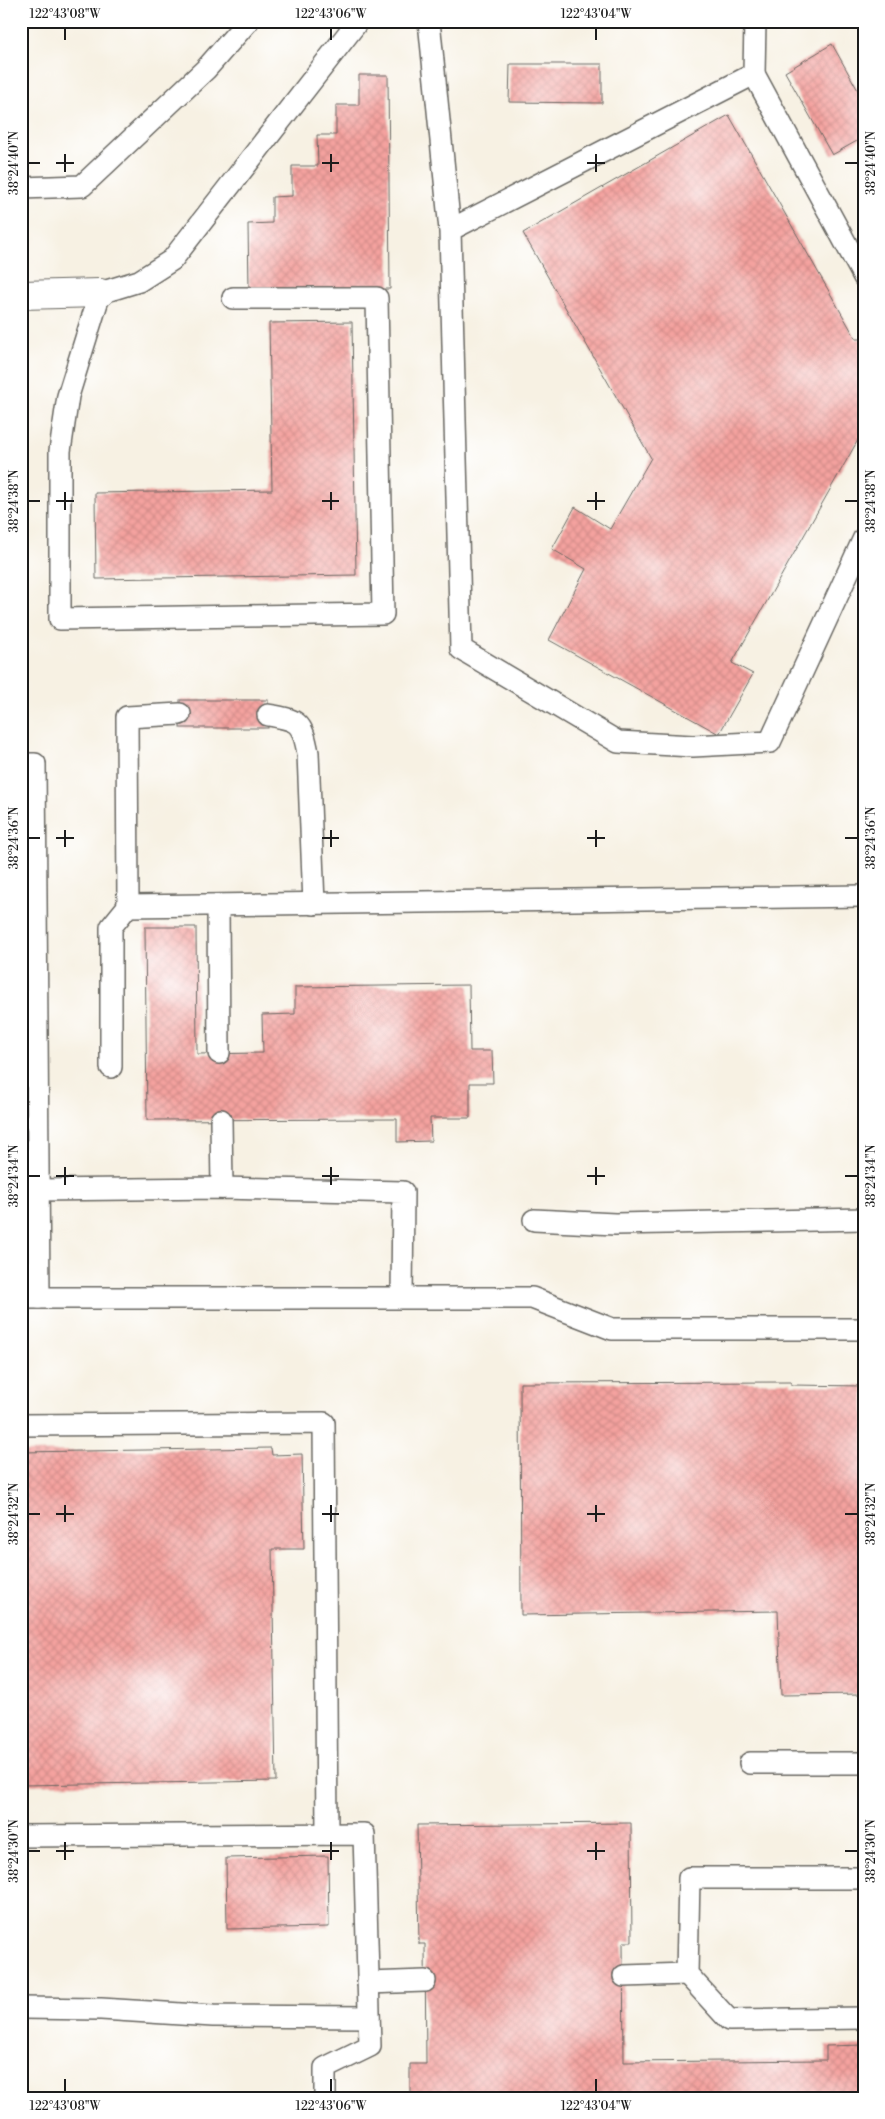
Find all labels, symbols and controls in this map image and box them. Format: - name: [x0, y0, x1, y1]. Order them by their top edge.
- text: 122°43'08"W: [30, 7, 102, 22]
- text: 122°43'06"W: [296, 7, 367, 22]
- text: 122°43'04"W: [561, 7, 632, 22]
- text: 38°24'40"N: [7, 131, 22, 195]
- text: 38°24'40"N: [864, 131, 879, 195]
- text: 38°24'38"N: [7, 470, 22, 532]
- text: 38°24'38"N: [864, 470, 879, 532]
- text: 38°24'36"N: [7, 807, 22, 869]
- text: 38°24'36"N: [864, 807, 879, 869]
- text: 38°24'34"N: [7, 1145, 22, 1207]
- text: 38°24'34"N: [864, 1145, 879, 1207]
- text: 38°24'32"N: [7, 1483, 22, 1545]
- text: 38°24'32"N: [864, 1483, 879, 1545]
- text: 38°24'30"N: [7, 1819, 22, 1883]
- text: 38°24'30"N: [864, 1819, 879, 1883]
- text: 122°43'08"W: [30, 2099, 102, 2114]
- text: 122°43'06"W: [296, 2099, 367, 2114]
- text: 122°43'04"W: [561, 2099, 632, 2114]

